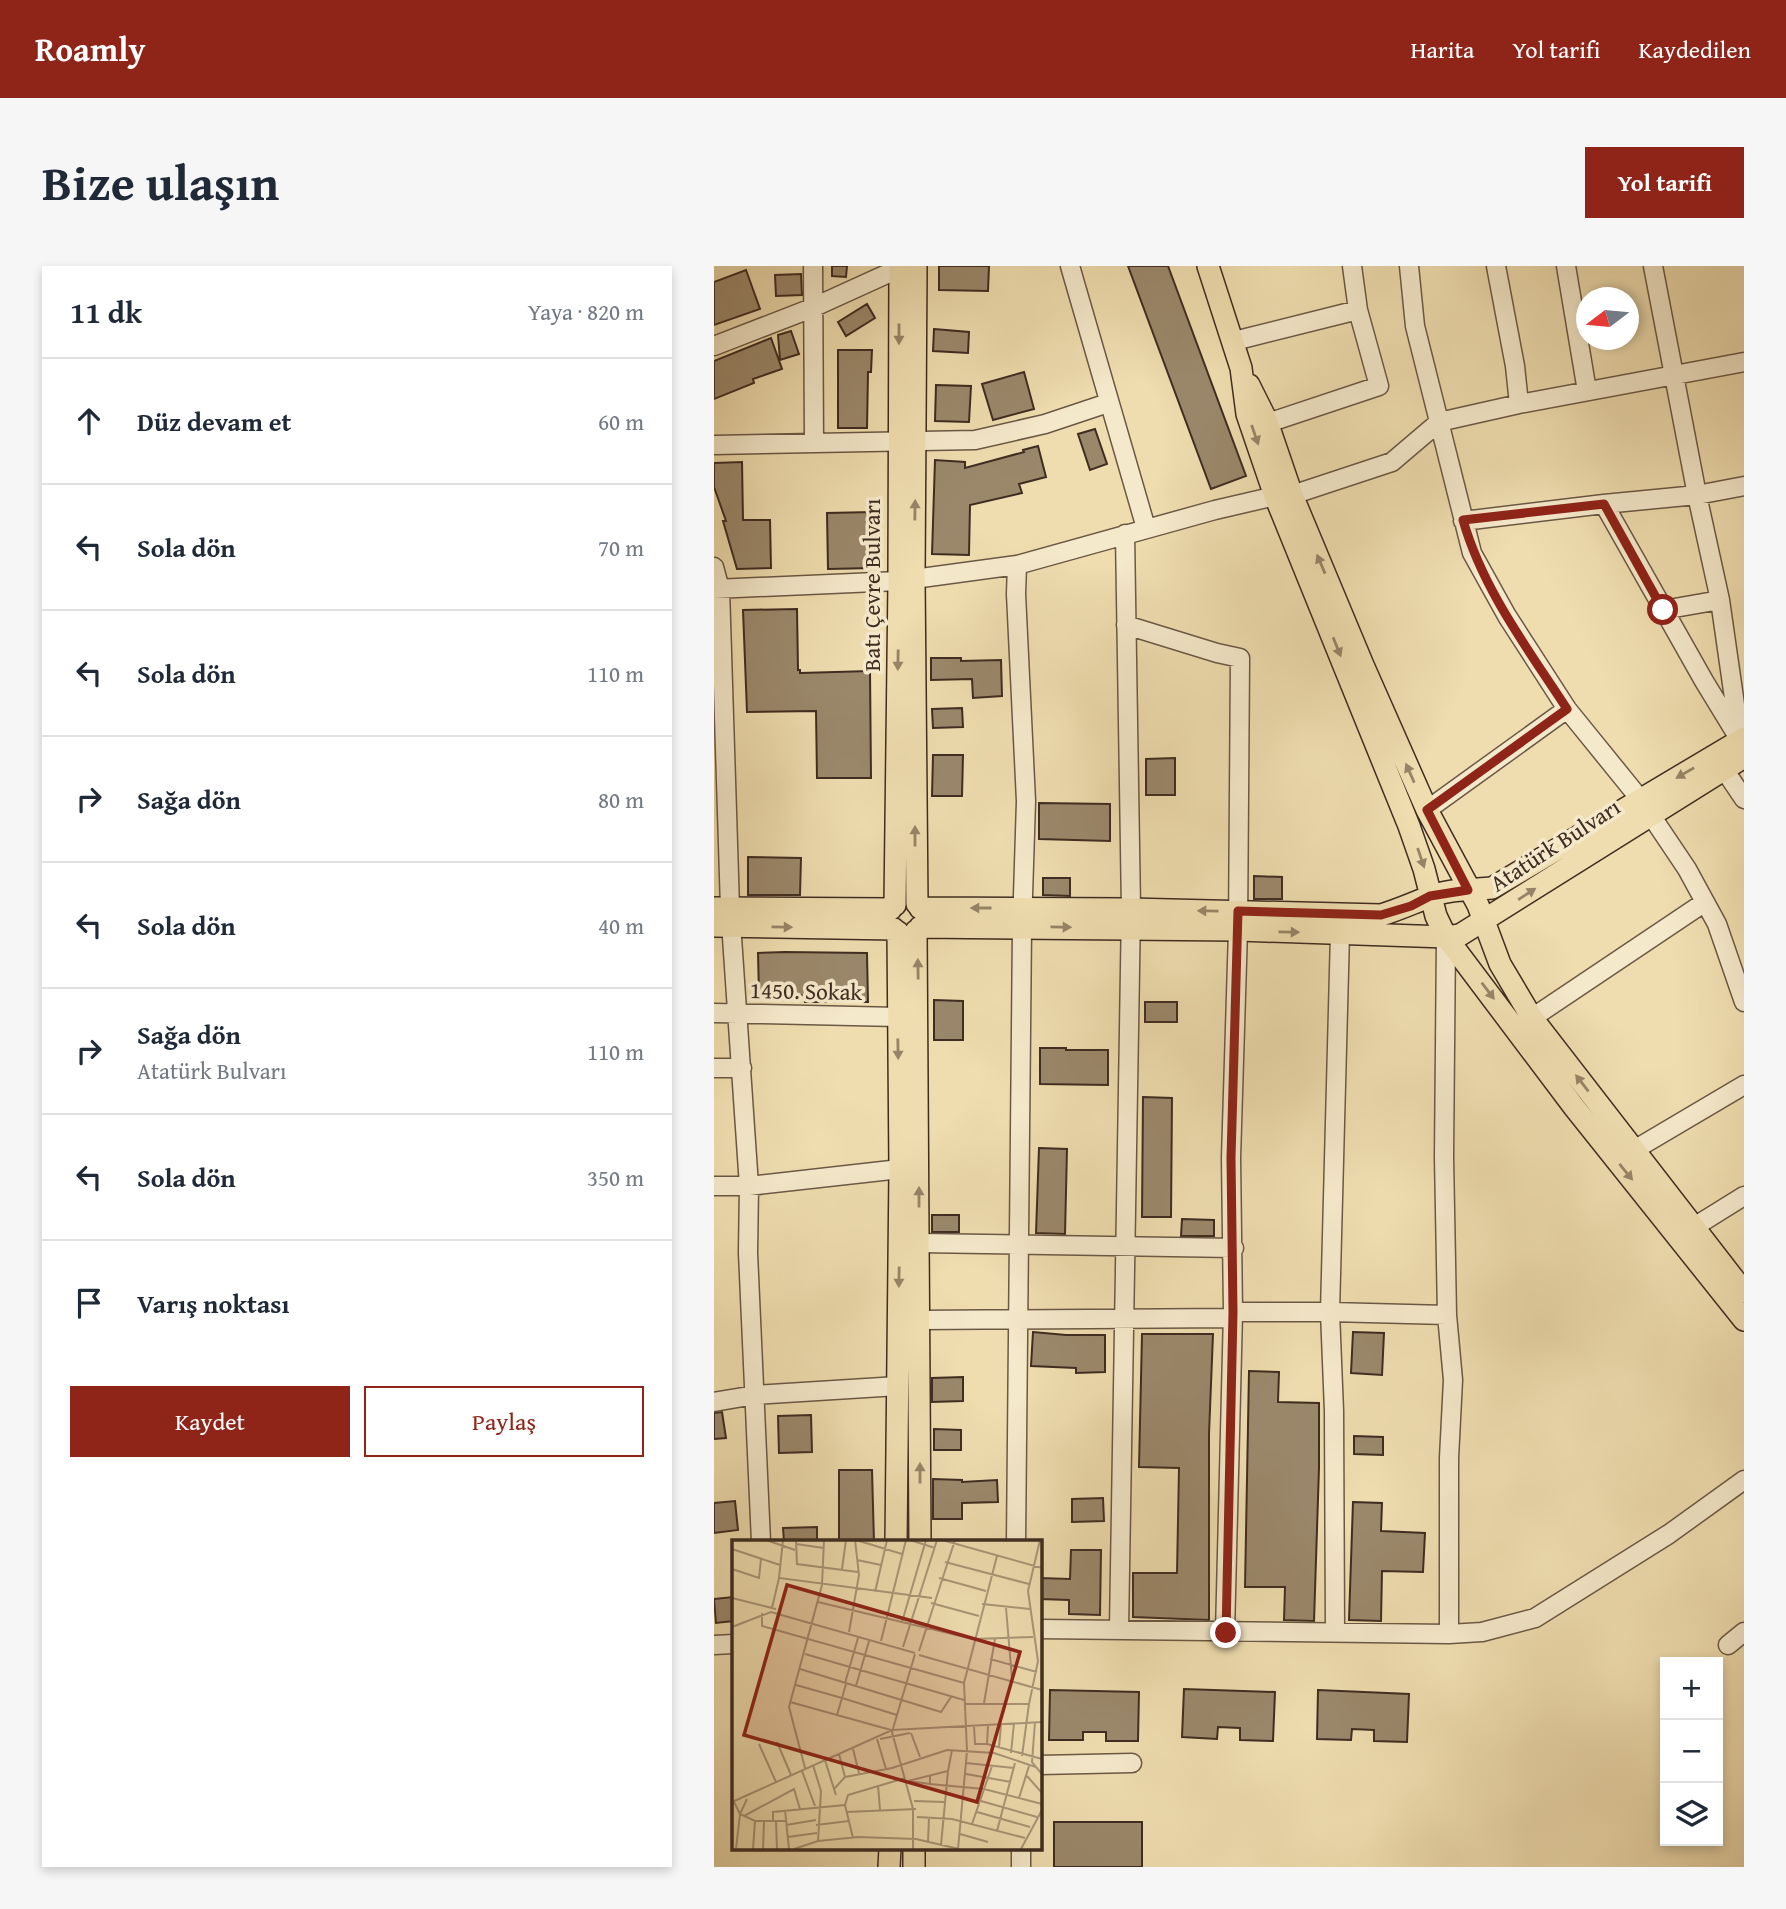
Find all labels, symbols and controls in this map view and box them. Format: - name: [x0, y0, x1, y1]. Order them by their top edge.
- text: Roamly: [35, 25, 145, 73]
- text: Harita: [1411, 32, 1474, 67]
- text: Yol tarifi: [1512, 32, 1600, 67]
- text: Kaydedilen: [1638, 32, 1751, 67]
- text: Bize ulaşın: [42, 146, 279, 218]
- button: Yol tarifi: [1585, 147, 1744, 218]
- north arrow: [1576, 287, 1639, 350]
- text: 11 dk: [70, 290, 142, 334]
- text: Yaya · 820 m: [528, 295, 644, 328]
- one-way arrow: [893, 323, 905, 345]
- icon: ahead: [70, 402, 108, 440]
- text: Düz devam et: [137, 402, 291, 441]
- text: 60 m: [598, 405, 644, 438]
- one-way arrow: [1250, 424, 1261, 445]
- street label: Batı Çevre Bulvarı: [855, 498, 888, 672]
- one-way arrow: [909, 499, 921, 521]
- icon: left: [70, 528, 108, 566]
- text: Sola dön: [137, 528, 236, 567]
- text: 70 m: [598, 531, 644, 564]
- one-way arrow: [1315, 553, 1326, 574]
- route start: [1647, 594, 1678, 625]
- one-way arrow: [1331, 637, 1342, 658]
- one-way arrow: [892, 649, 904, 671]
- icon: left: [70, 654, 108, 692]
- text: Sola dön: [137, 654, 236, 693]
- text: 110 m: [587, 657, 644, 690]
- one-way arrow: [1404, 763, 1416, 783]
- one-way arrow: [1676, 766, 1695, 779]
- icon: right: [70, 780, 108, 818]
- text: Sağa dön: [137, 780, 241, 819]
- text: 80 m: [598, 783, 644, 816]
- street label: Atatürk Bulvarı: [1483, 790, 1626, 899]
- one-way arrow: [909, 825, 921, 847]
- one-way arrow: [1416, 848, 1427, 869]
- one-way arrow: [1517, 887, 1537, 900]
- one-way arrow: [969, 902, 991, 914]
- one-way arrow: [1197, 905, 1219, 917]
- icon: left: [70, 906, 108, 944]
- text: Sola dön: [137, 906, 236, 945]
- text: 40 m: [598, 909, 644, 942]
- one-way arrow: [771, 921, 793, 933]
- one-way arrow: [1051, 922, 1073, 933]
- one-way arrow: [1278, 926, 1300, 937]
- one-way arrow: [912, 958, 924, 980]
- street label: 1450. Sokak: [750, 973, 863, 1008]
- one-way arrow: [1480, 982, 1494, 1000]
- text: Sağa dön: [137, 1015, 241, 1054]
- icon: right: [70, 1032, 108, 1070]
- text: 110 m: [587, 1035, 644, 1068]
- one-way arrow: [892, 1038, 904, 1060]
- text: Atatürk Bulvarı: [137, 1054, 286, 1087]
- one-way arrow: [1576, 1074, 1590, 1092]
- icon: left: [70, 1158, 108, 1196]
- text: Sola dön: [137, 1158, 236, 1197]
- text: 350 m: [587, 1161, 644, 1194]
- one-way arrow: [1618, 1162, 1633, 1180]
- one-way arrow: [914, 1186, 925, 1208]
- one-way arrow: [893, 1266, 905, 1288]
- icon: arrive: [70, 1284, 108, 1322]
- text: Varış noktası: [137, 1284, 289, 1323]
- button: Kaydet: [70, 1386, 350, 1457]
- button: Paylaş: [364, 1386, 644, 1457]
- one-way arrow: [914, 1462, 926, 1484]
- inset map: [732, 1540, 1041, 1850]
- route end: [1210, 1617, 1241, 1648]
- map controls: [1660, 1657, 1723, 1846]
- button: +: [1660, 1657, 1723, 1720]
- button: −: [1660, 1720, 1723, 1783]
- button: layers: [1660, 1783, 1723, 1846]

